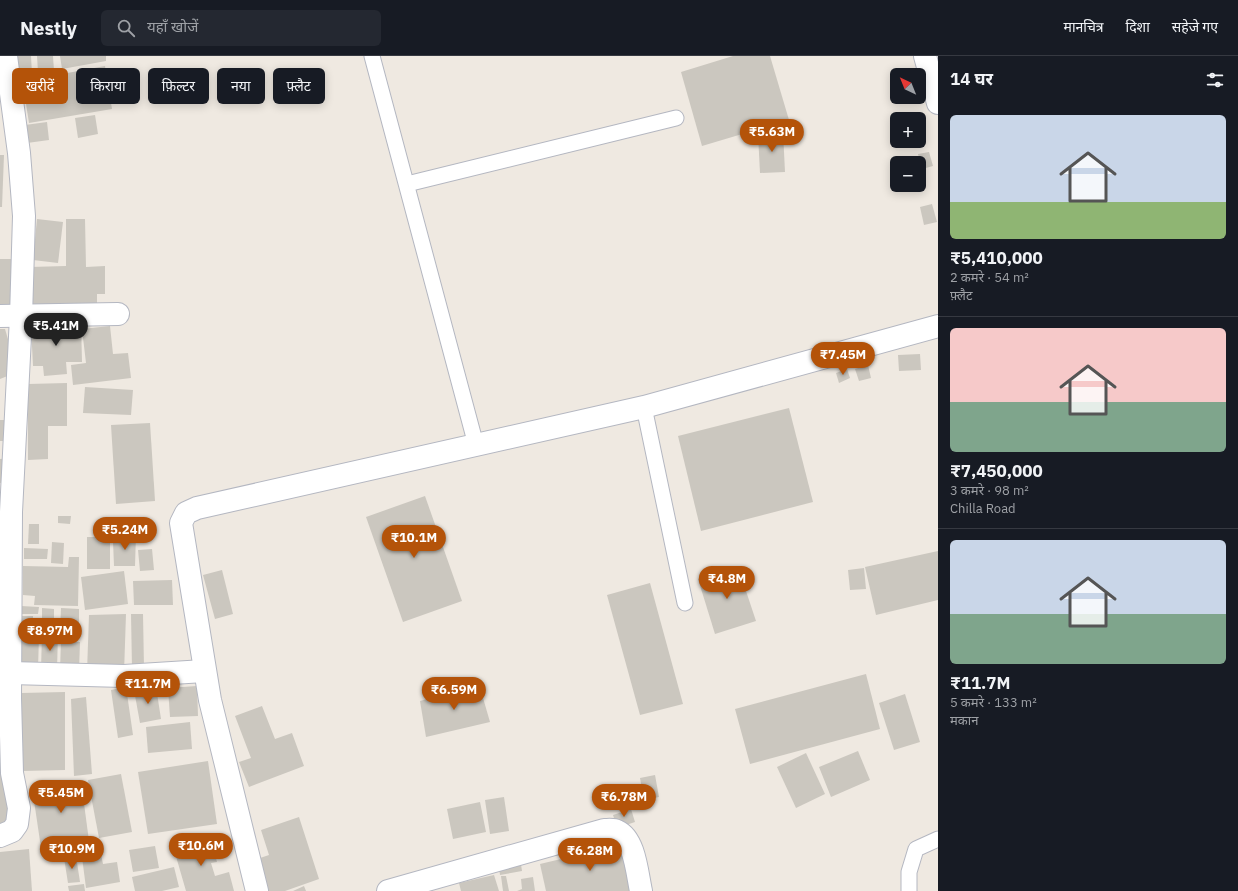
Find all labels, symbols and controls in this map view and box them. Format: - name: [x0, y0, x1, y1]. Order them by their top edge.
- search box: [101, 10, 381, 46]
- text: Nestly: [20, 16, 77, 40]
- icon: search: [115, 17, 137, 39]
- text: यहाँ खोजें: [147, 17, 198, 36]
- text: मानचित्र: [1064, 18, 1104, 36]
- text: दिशा: [1126, 18, 1150, 36]
- text: सहेजे गए: [1172, 18, 1218, 36]
- chip: खरीदें: [12, 68, 68, 104]
- chip: किराया: [76, 68, 140, 104]
- chip: फ़िल्टर: [148, 68, 209, 104]
- chip: नया: [217, 68, 265, 104]
- chip: फ़्लैट: [273, 68, 325, 104]
- north arrow: [890, 68, 926, 104]
- map controls: [890, 68, 926, 192]
- text: 14 घर: [950, 68, 993, 90]
- icon: filters: [1204, 69, 1226, 91]
- button: +: [890, 112, 926, 148]
- pin: ₹5.63M: [739, 119, 805, 153]
- text: ₹5.63M: [749, 123, 795, 140]
- icon: home: [1052, 141, 1124, 213]
- button: −: [890, 156, 926, 192]
- text: ₹5,410,000: [950, 247, 1043, 269]
- text: 2 कमरे · 54 m²: [950, 269, 1029, 286]
- text: फ़्लैट: [950, 287, 973, 304]
- pin: ₹5.41M: [23, 313, 89, 347]
- text: ₹5.41M: [33, 317, 79, 334]
- pin: ₹7.45M: [810, 342, 876, 376]
- text: ₹7.45M: [820, 346, 866, 363]
- icon: home: [1052, 354, 1124, 426]
- text: ₹7,450,000: [950, 460, 1043, 482]
- text: 3 कमरे · 98 m²: [950, 482, 1029, 499]
- text: Chilla Road: [950, 500, 1016, 517]
- pin: ₹5.24M: [92, 517, 158, 551]
- text: ₹5.24M: [102, 521, 148, 538]
- pin: ₹10.1M: [381, 525, 447, 559]
- text: ₹10.1M: [391, 529, 437, 546]
- pin: ₹4.8M: [699, 566, 755, 600]
- icon: home: [1052, 566, 1124, 638]
- text: ₹4.8M: [708, 570, 746, 587]
- pin: ₹8.97M: [17, 618, 83, 652]
- text: ₹8.97M: [27, 622, 73, 639]
- pin: ₹11.7M: [115, 671, 181, 705]
- text: ₹11.7M: [950, 672, 1011, 694]
- text: ₹11.7M: [125, 675, 171, 692]
- pin: ₹6.59M: [421, 677, 487, 711]
- text: ₹6.59M: [431, 681, 477, 698]
- text: 5 कमरे · 133 m²: [950, 694, 1037, 711]
- text: मकान: [950, 712, 978, 729]
- pin: ₹5.45M: [28, 780, 94, 814]
- text: ₹5.45M: [38, 784, 84, 801]
- pin: ₹6.78M: [591, 784, 657, 818]
- text: ₹6.78M: [601, 788, 647, 805]
- pin: ₹10.6M: [168, 833, 234, 867]
- pin: ₹10.9M: [39, 836, 105, 870]
- text: ₹10.6M: [178, 837, 224, 854]
- pin: ₹6.28M: [557, 838, 623, 872]
- text: ₹10.9M: [49, 840, 95, 857]
- text: ₹6.28M: [567, 842, 613, 859]

